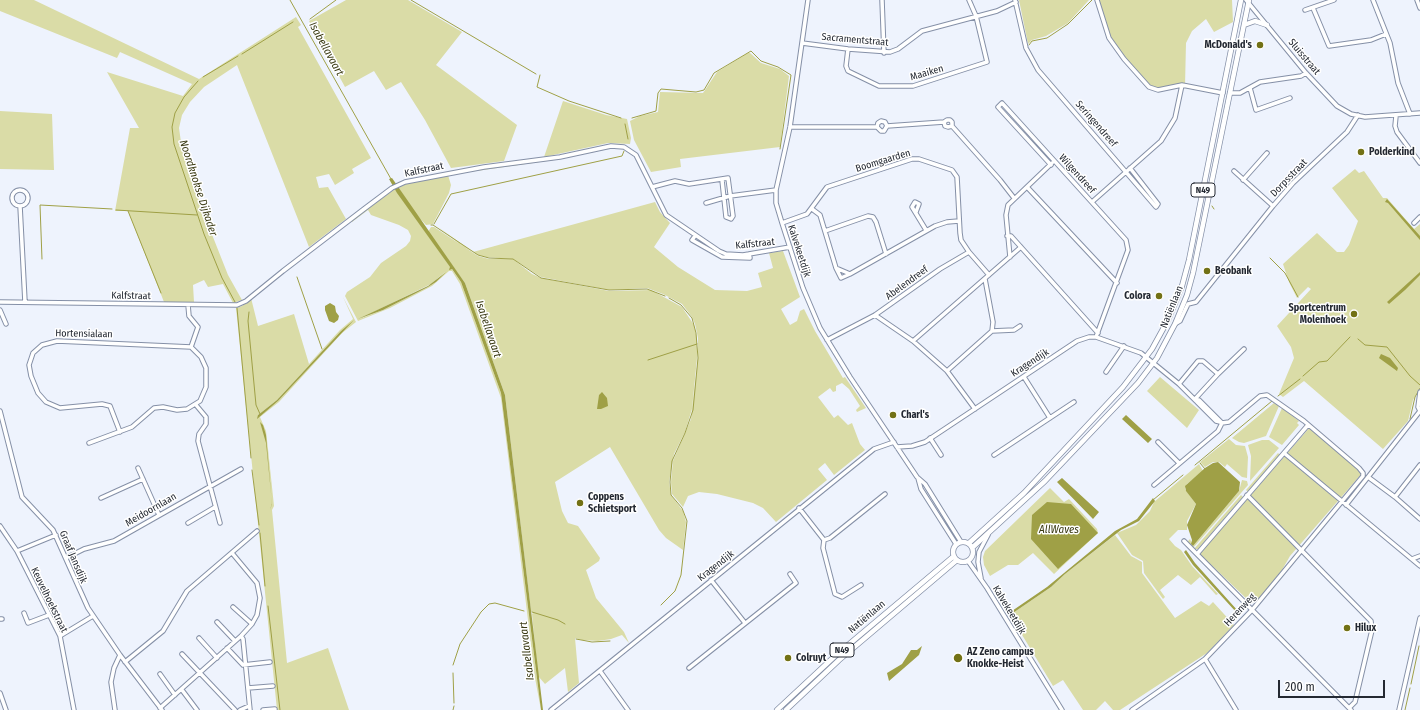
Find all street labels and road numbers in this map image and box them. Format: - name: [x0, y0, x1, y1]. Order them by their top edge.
- street label: Sacramentstraat: [821, 31, 889, 49]
- street label: Sluisstraat: [1286, 37, 1322, 77]
- street label: Maaiken: [909, 63, 945, 83]
- street label: Seringendreef: [1073, 98, 1119, 150]
- street label: Boomgaarden: [854, 147, 912, 175]
- street label: Wilgendreef: [1056, 152, 1098, 196]
- street label: Dorpsstraat: [1268, 157, 1310, 199]
- street label: Kalfstraat: [403, 160, 445, 180]
- road number: N49: [1191, 183, 1215, 197]
- street label: Kalvekeetdijk: [785, 223, 813, 279]
- street label: Kalfstraat: [735, 236, 775, 252]
- street label: Abelendreef: [883, 264, 931, 302]
- street label: Natiënlaan: [1158, 284, 1186, 330]
- street label: Kalfstraat: [111, 290, 151, 302]
- street label: Hortensialaan: [55, 328, 113, 340]
- street label: Kragendijk: [1009, 346, 1051, 380]
- street label: Meidoornlaan: [123, 491, 179, 529]
- street label: Graaf Jansdijk: [56, 529, 90, 585]
- street label: Kragendijk: [695, 548, 737, 584]
- street label: Keuvelhoekstraat: [28, 565, 70, 635]
- street label: Kalvekeetdijk: [990, 584, 1028, 636]
- street label: Herenweg: [1222, 591, 1258, 629]
- street label: Natiënlaan: [846, 598, 888, 636]
- road number: N49: [830, 643, 854, 657]

